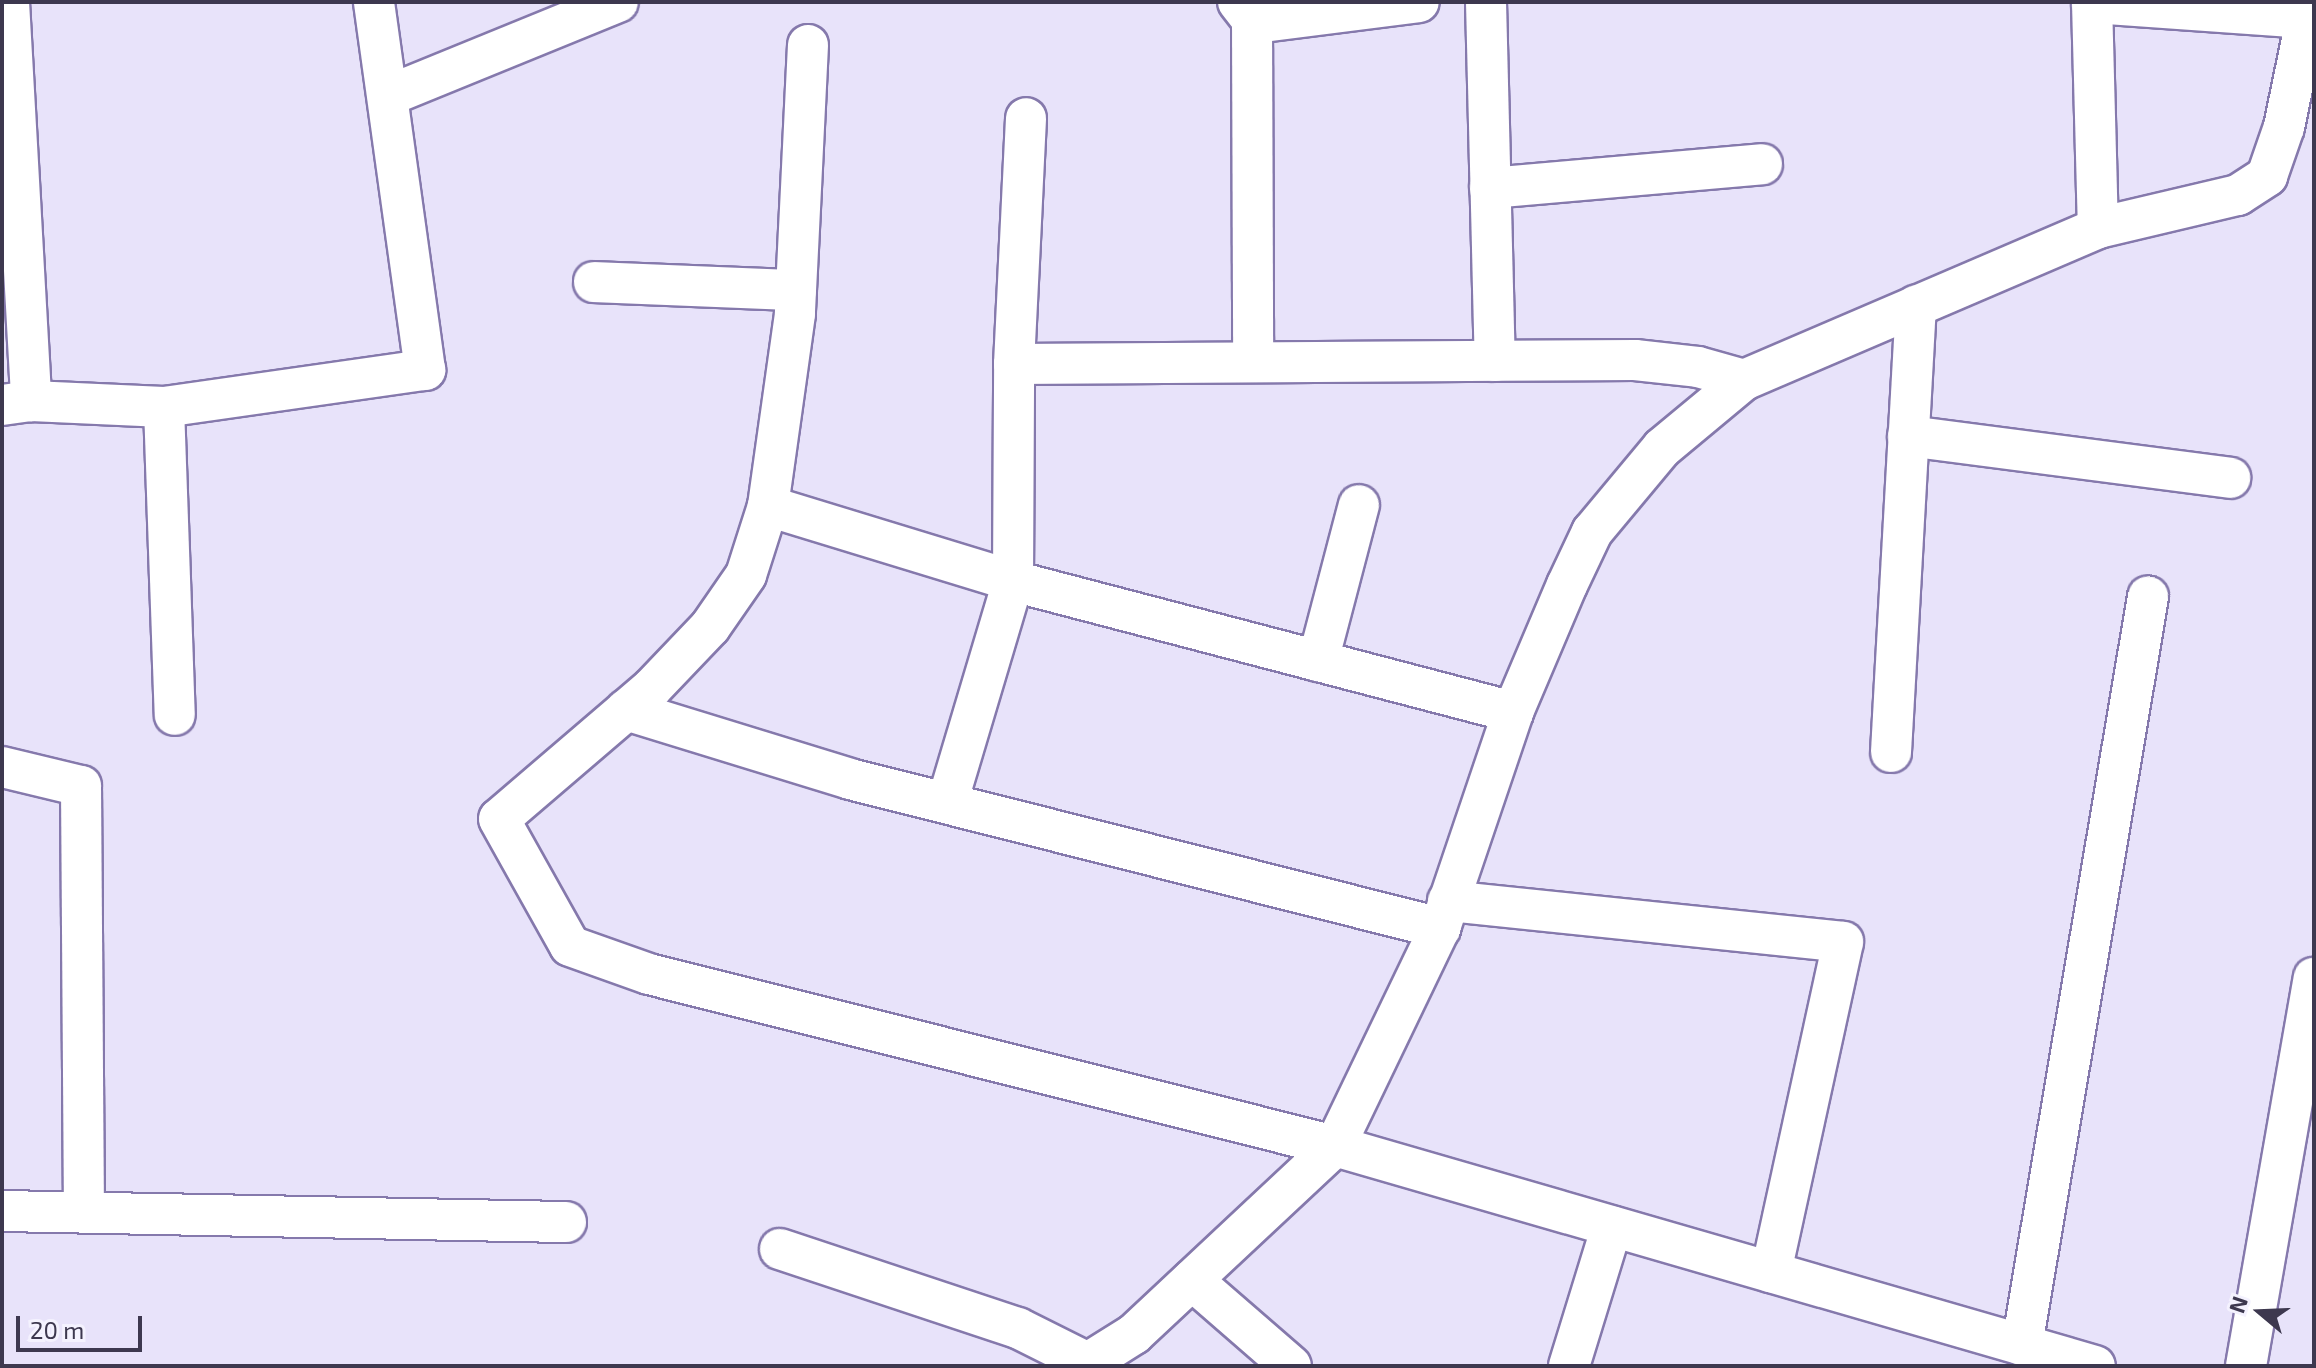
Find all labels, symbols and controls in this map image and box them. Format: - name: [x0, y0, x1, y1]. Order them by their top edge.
- north arrow: [2220, 1272, 2300, 1352]
- text: N: [2222, 1292, 2252, 1316]
- scale bar: [20, 1300, 146, 1350]
- text: 20 m: [30, 1315, 84, 1344]

